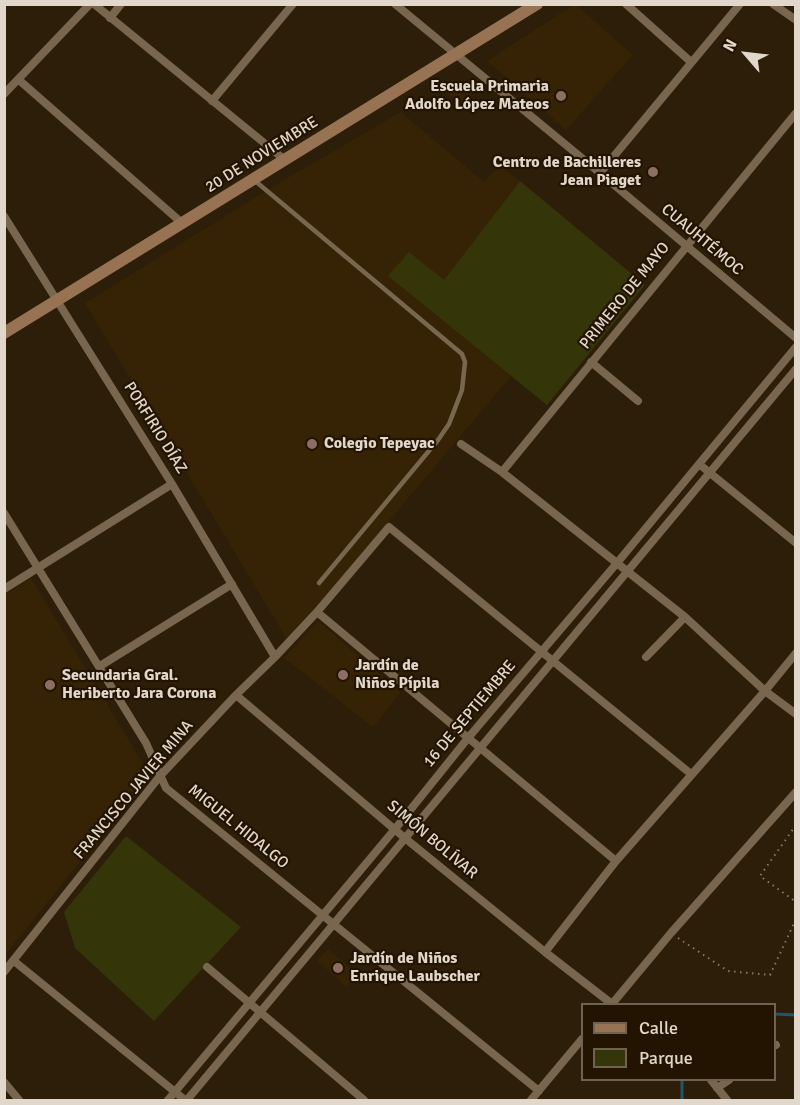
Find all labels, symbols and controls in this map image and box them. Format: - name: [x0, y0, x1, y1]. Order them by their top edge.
- north arrow: [716, 24, 776, 84]
- text: N: [719, 36, 742, 55]
- place label: Escuela Primaria Adolfo López Mateos: [405, 77, 549, 115]
- marker: Escuela Primaria Adolfo López Mateos: [554, 89, 568, 103]
- street label: 20 DE NOVIEMBRE: [202, 113, 322, 197]
- place label: Centro de Bachilleres Jean Piaget: [493, 153, 641, 191]
- marker: Centro de Bachilleres Jean Piaget: [646, 165, 660, 179]
- street label: CUAUHTÉMOC: [657, 200, 747, 280]
- street label: PRIMERO DE MAYO: [576, 239, 674, 353]
- street label: PORFIRIO DÍAZ: [119, 379, 191, 477]
- place label: Colegio Tepeyac: [324, 434, 435, 454]
- marker: Colegio Tepeyac: [305, 437, 319, 451]
- place label: Jardín de Niños Pípila: [355, 656, 439, 694]
- street label: 16 DE SEPTIEMBRE: [420, 657, 520, 771]
- place label: Secundaria Gral. Heriberto Jara Corona: [62, 666, 216, 704]
- marker: Jardín de Niños Pípila: [336, 668, 350, 682]
- marker: Secundaria Gral. Heriberto Jara Corona: [43, 678, 57, 692]
- street label: FRANCISCO JAVIER MINA: [70, 717, 198, 863]
- street label: MIGUEL HIDALGO: [184, 781, 292, 873]
- street label: SIMÓN BOLÍVAR: [383, 797, 481, 883]
- place label: Jardín de Niños Enrique Laubscher: [350, 949, 480, 987]
- marker: Jardín de Niños Enrique Laubscher: [331, 961, 345, 975]
- legend: [581, 1003, 776, 1081]
- text: Calle: [639, 1017, 678, 1039]
- text: Parque: [639, 1047, 693, 1069]

